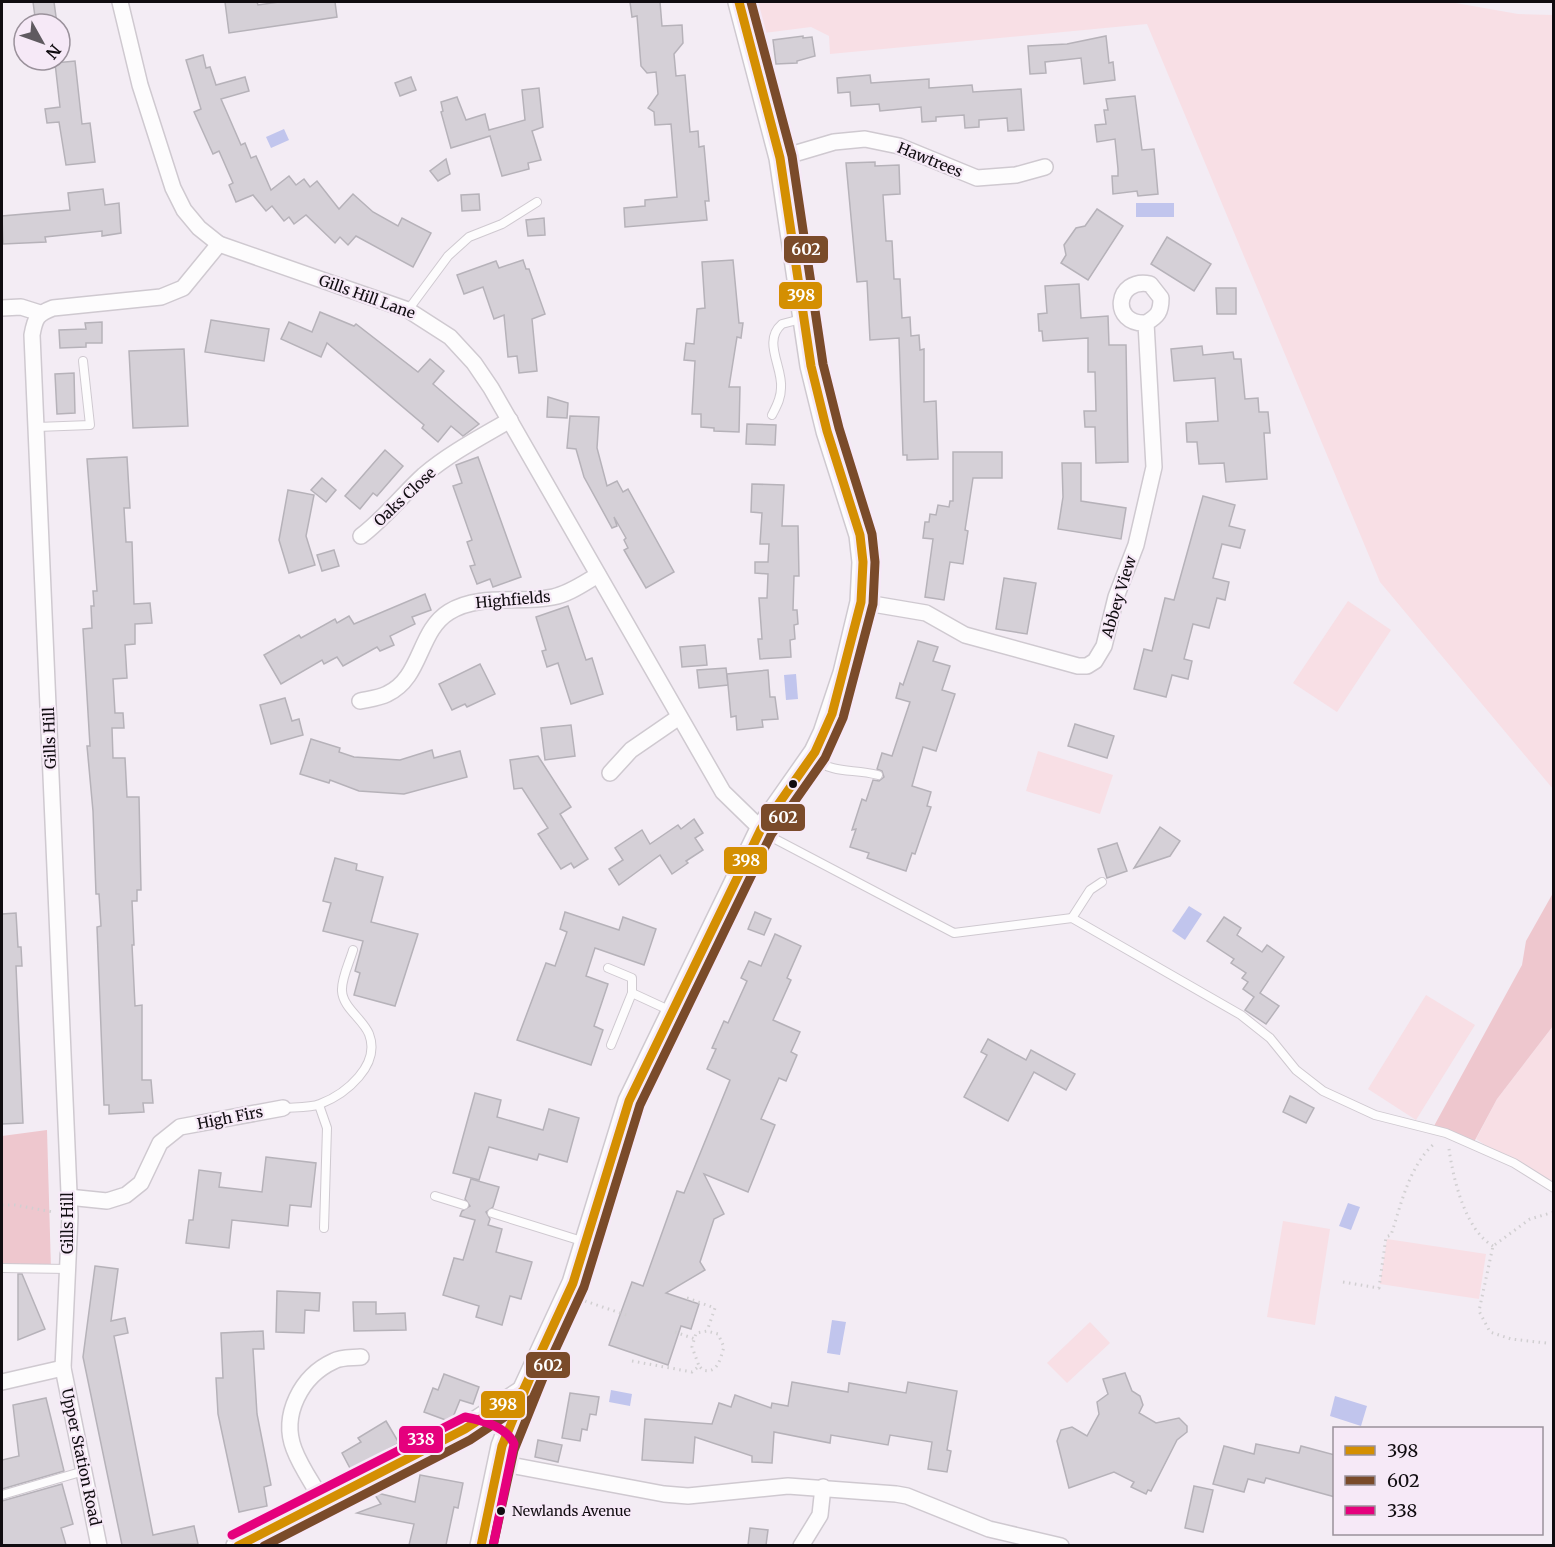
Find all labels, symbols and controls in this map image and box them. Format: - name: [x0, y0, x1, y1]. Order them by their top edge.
- north arrow: [12, 12, 72, 72]
- text: N: [42, 40, 65, 63]
- street label: Hawtrees: [895, 138, 966, 181]
- line badge: 602: [783, 235, 829, 264]
- text: 602: [791, 239, 821, 259]
- street label: Gills Hill Lane: [316, 270, 418, 323]
- line badge: 398: [778, 281, 823, 310]
- text: 398: [787, 285, 815, 305]
- street label: Oaks Close: [370, 463, 440, 530]
- street label: Abbey View: [1097, 553, 1140, 641]
- street label: Highfields: [475, 587, 551, 612]
- street label: Gills Hill: [39, 706, 60, 769]
- unlabelled marker: [787, 778, 799, 790]
- line badge: 602: [760, 803, 806, 832]
- text: 602: [768, 807, 798, 827]
- line badge: 398: [723, 846, 768, 875]
- text: 398: [732, 850, 760, 870]
- street label: High Firs: [195, 1102, 264, 1133]
- street label: Gills Hill: [58, 1192, 77, 1254]
- line badge: 602: [525, 1351, 571, 1379]
- text: 602: [533, 1355, 563, 1375]
- street label: Upper Station Road: [58, 1386, 105, 1527]
- line badge: 398: [480, 1390, 526, 1419]
- text: 398: [489, 1394, 517, 1414]
- line badge: 338: [398, 1425, 444, 1454]
- legend: [1333, 1427, 1543, 1535]
- text: 338: [407, 1429, 435, 1449]
- text: 398: [1387, 1439, 1418, 1462]
- text: 602: [1387, 1469, 1420, 1492]
- text: 338: [1387, 1499, 1417, 1522]
- place label: Newlands Avenue: [512, 1502, 631, 1520]
- marker: Newlands Avenue: [495, 1505, 507, 1517]

